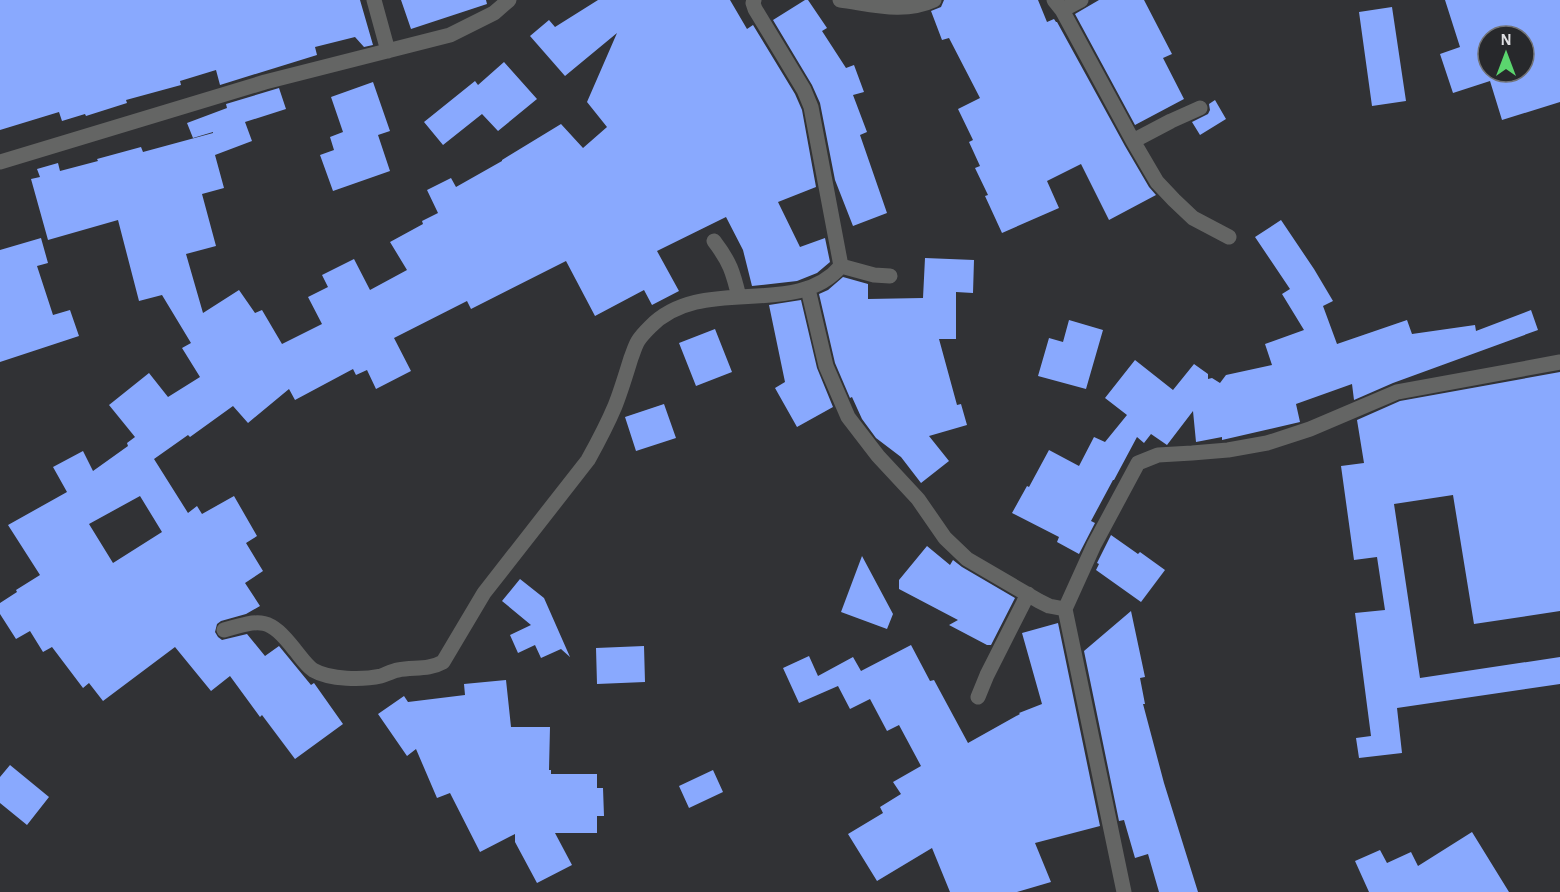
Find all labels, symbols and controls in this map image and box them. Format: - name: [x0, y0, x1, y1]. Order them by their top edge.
- north arrow: [1476, 24, 1536, 84]
- text: N: [1500, 32, 1512, 48]

